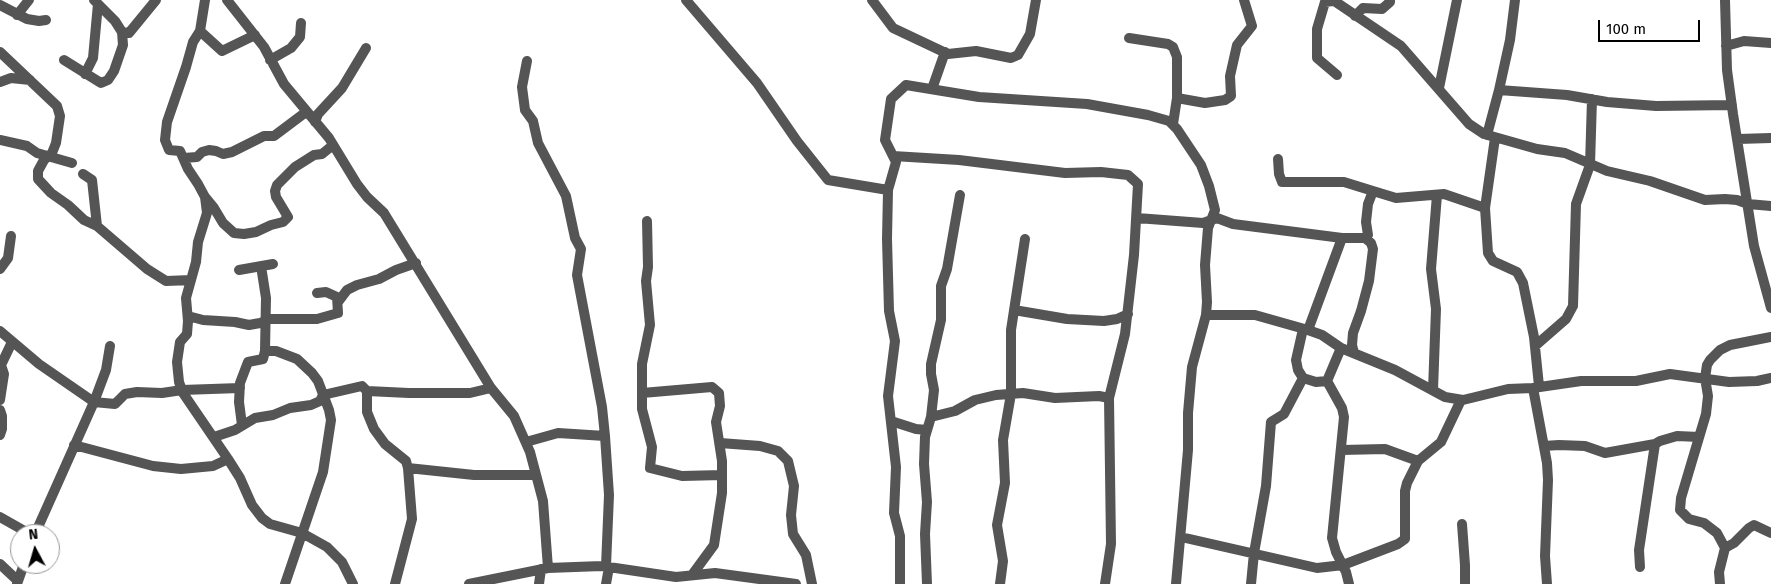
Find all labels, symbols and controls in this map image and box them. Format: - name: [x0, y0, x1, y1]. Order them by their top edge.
- scale bar: [1601, 10, 1704, 42]
- text: 100 m: [1606, 20, 1646, 38]
- north arrow: [10, 524, 60, 574]
- text: N: [28, 526, 39, 544]

